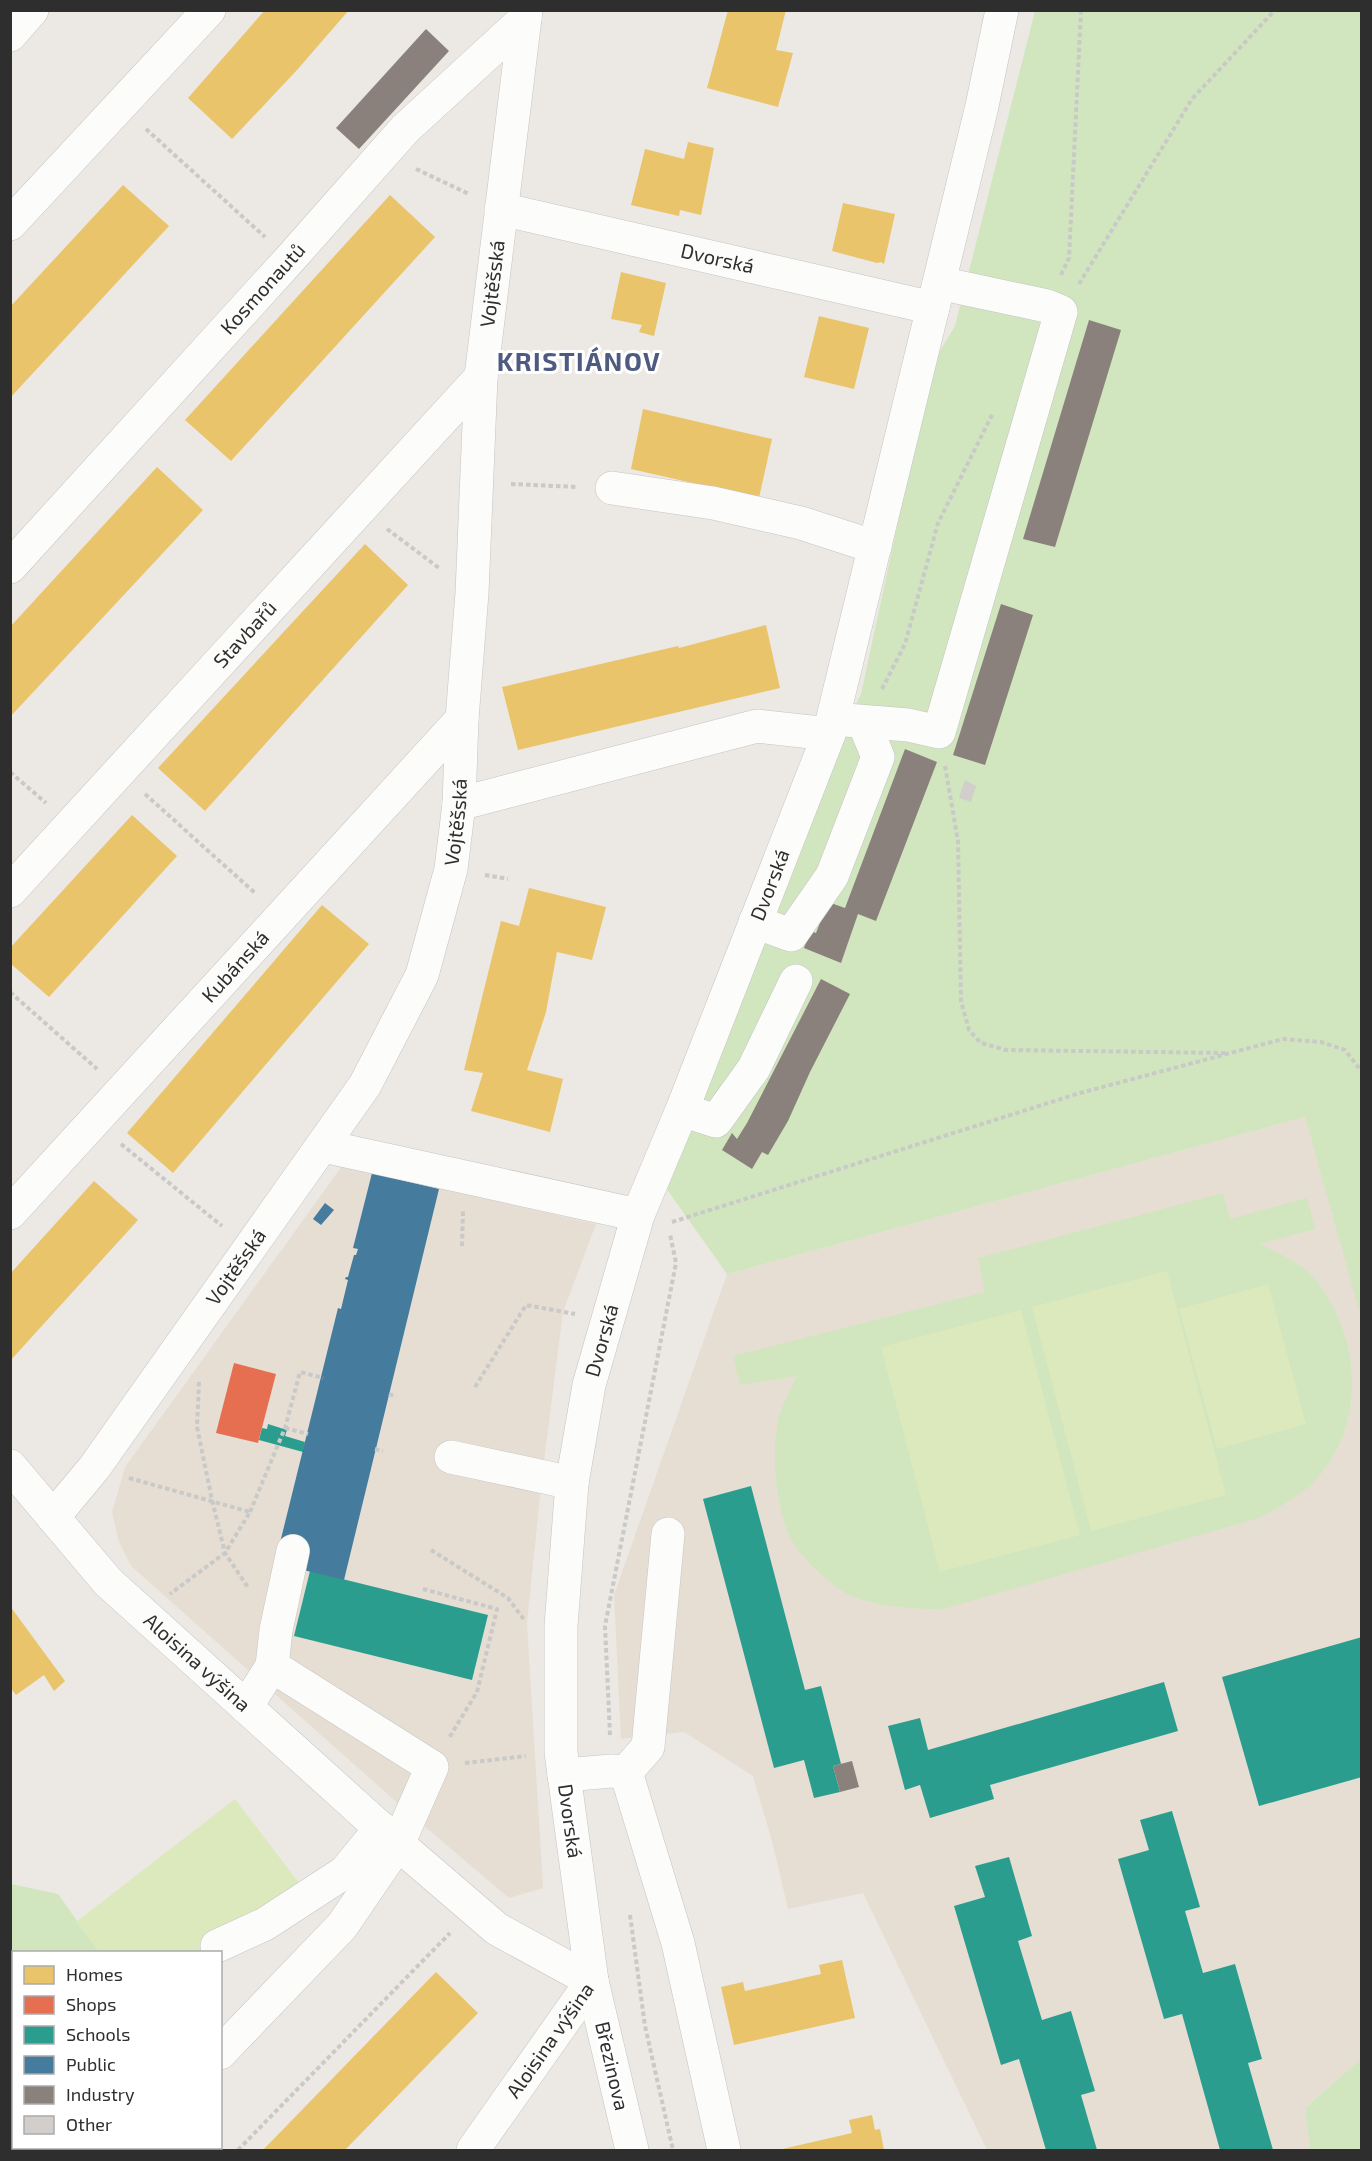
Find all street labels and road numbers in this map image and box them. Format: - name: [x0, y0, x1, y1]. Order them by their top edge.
- street label: Kosmonautů: [215, 237, 310, 339]
- street label: Dvorská: [679, 238, 757, 278]
- street label: Vojtěšská: [474, 239, 509, 329]
- street label: Stavbařů: [208, 595, 281, 672]
- street label: Vojtěšská: [439, 778, 471, 867]
- street label: Dvorská: [744, 846, 794, 924]
- street label: Kubánská: [196, 925, 273, 1007]
- street label: Vojtěšská: [200, 1224, 270, 1309]
- street label: Dvorská: [579, 1301, 623, 1379]
- street label: Aloisina výšina: [140, 1607, 256, 1716]
- street label: Dvorská: [554, 1782, 588, 1859]
- street label: Aloisina výšina: [501, 1978, 598, 2102]
- street label: Březinova: [591, 2019, 635, 2113]

